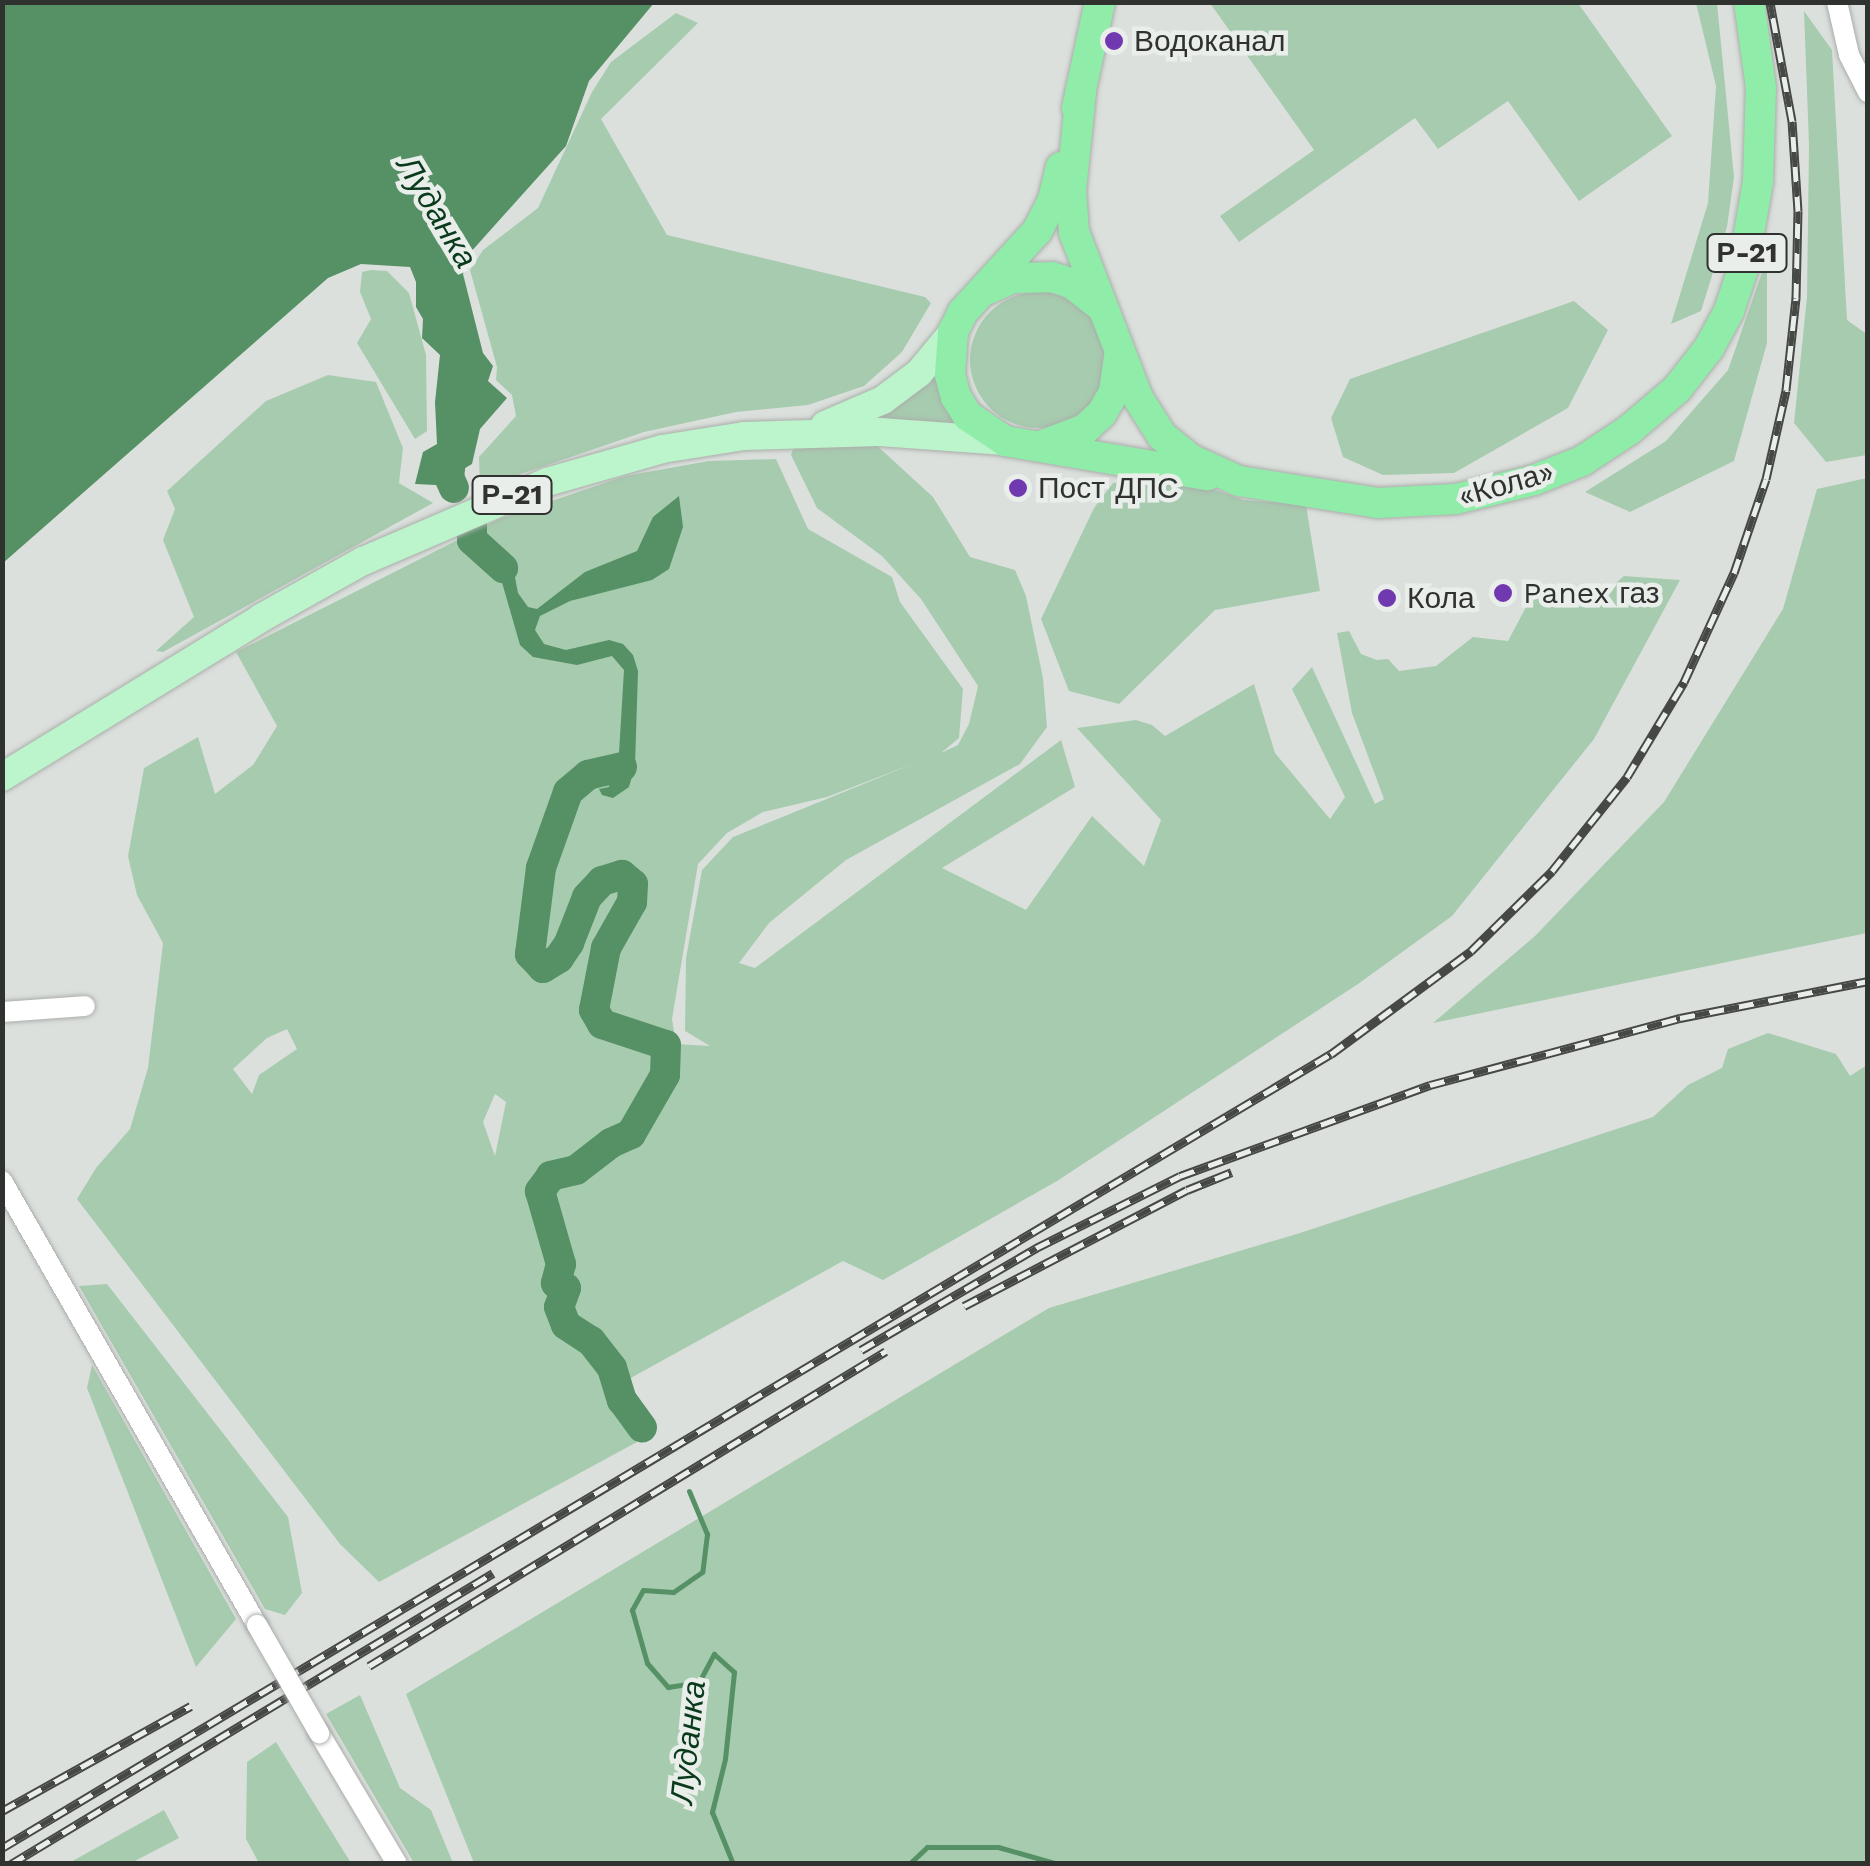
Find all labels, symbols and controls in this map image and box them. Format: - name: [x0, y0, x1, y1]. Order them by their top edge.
- place label: Водоканал: [1134, 23, 1285, 59]
- marker: Водоканал: [1103, 30, 1125, 52]
- water label: Луданка: [389, 149, 485, 275]
- road number: Р-21: [1704, 230, 1790, 276]
- street label: «Кола»: [1454, 453, 1558, 515]
- place label: Пост ДПС: [1038, 470, 1179, 506]
- road number: Р-21: [470, 472, 554, 518]
- marker: Пост ДПС: [1007, 477, 1029, 499]
- place label: Panex газ: [1523, 575, 1660, 611]
- place label: Кола: [1407, 580, 1475, 616]
- marker: Panex газ: [1492, 582, 1514, 604]
- marker: Кола: [1376, 587, 1398, 609]
- water label: Луданка: [662, 1678, 714, 1806]

